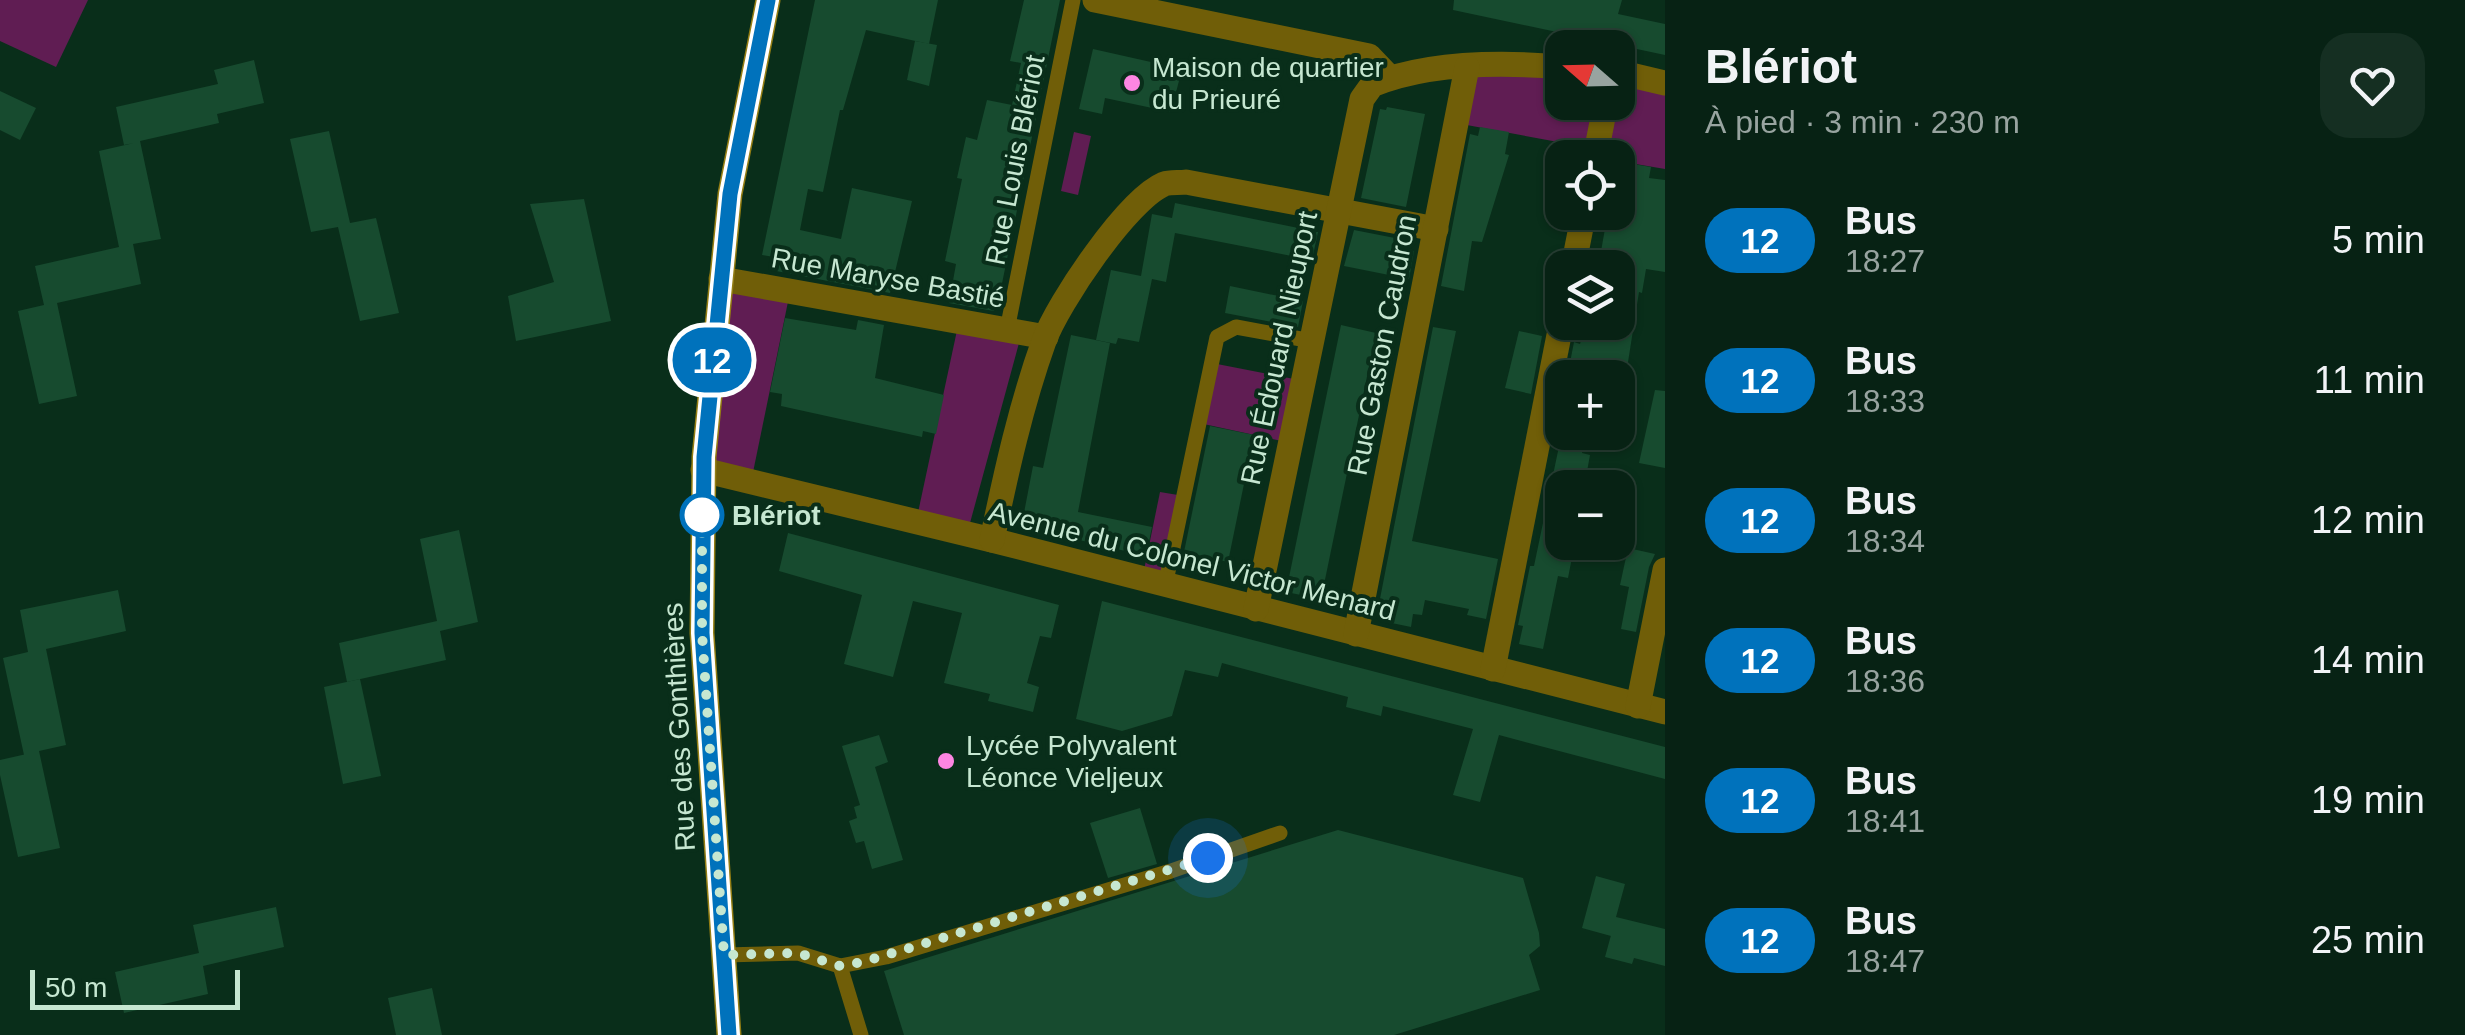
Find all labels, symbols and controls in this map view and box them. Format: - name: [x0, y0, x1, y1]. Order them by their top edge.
- north arrow: [1545, 30, 1635, 120]
- map controls: [1545, 30, 1635, 560]
- button: heart: [2320, 33, 2425, 138]
- text: Blériot: [1705, 40, 1857, 93]
- street label: Rue Louis Blériot: [979, 52, 1051, 268]
- place label: Maison de quartier du Prieuré: [1152, 52, 1384, 115]
- marker: Maison de quartier du Prieuré: [1121, 72, 1143, 94]
- text: À pied · 3 min · 230 m: [1705, 104, 2020, 140]
- button: locate: [1545, 140, 1635, 230]
- text: Bus: [1845, 200, 1917, 242]
- street label: Rue Édouard Nieuport: [1235, 208, 1323, 487]
- street label: Rue Gaston Caudron: [1342, 212, 1422, 478]
- text: 5 min: [2332, 219, 2425, 261]
- text: 12: [1741, 221, 1779, 260]
- street label: Rue Maryse Bastié: [769, 242, 1007, 314]
- text: 18:27: [1845, 243, 1925, 279]
- button: layers: [1545, 250, 1635, 340]
- line badge: 12: [667, 328, 757, 392]
- text: Bus: [1845, 340, 1917, 382]
- text: 12: [693, 341, 731, 380]
- text: 11 min: [2314, 359, 2425, 401]
- button: +: [1545, 360, 1635, 450]
- text: 12: [1741, 361, 1779, 400]
- text: 18:33: [1845, 383, 1925, 419]
- button: −: [1545, 470, 1635, 560]
- text: Bus: [1845, 480, 1917, 522]
- marker: Blériot: [681, 494, 723, 536]
- street label: Avenue du Colonel Victor Menard: [986, 495, 1398, 627]
- text: 12 min: [2311, 499, 2425, 541]
- place label: Blériot: [732, 500, 821, 531]
- text: 12: [1741, 501, 1779, 540]
- text: 18:34: [1845, 523, 1925, 559]
- street label: Rue des Gonthières: [657, 602, 701, 852]
- text: Bus: [1845, 620, 1917, 662]
- text: 14 min: [2311, 639, 2425, 681]
- text: 12: [1741, 641, 1779, 680]
- text: 18:36: [1845, 663, 1925, 699]
- place label: Lycée Polyvalent Léonce Vieljeux: [966, 730, 1177, 793]
- marker: Lycée Polyvalent Léonce Vieljeux: [935, 750, 957, 772]
- text: Bus: [1845, 760, 1917, 802]
- text: 19 min: [2311, 779, 2425, 821]
- text: 12: [1741, 781, 1779, 820]
- text: 18:41: [1845, 803, 1925, 839]
- your location: [1183, 833, 1233, 883]
- text: Bus: [1845, 900, 1917, 942]
- text: 25 min: [2311, 919, 2425, 961]
- text: 12: [1741, 921, 1779, 960]
- text: 18:47: [1845, 943, 1925, 979]
- scale bar: [30, 965, 240, 1010]
- text: 50 m: [45, 972, 107, 1003]

